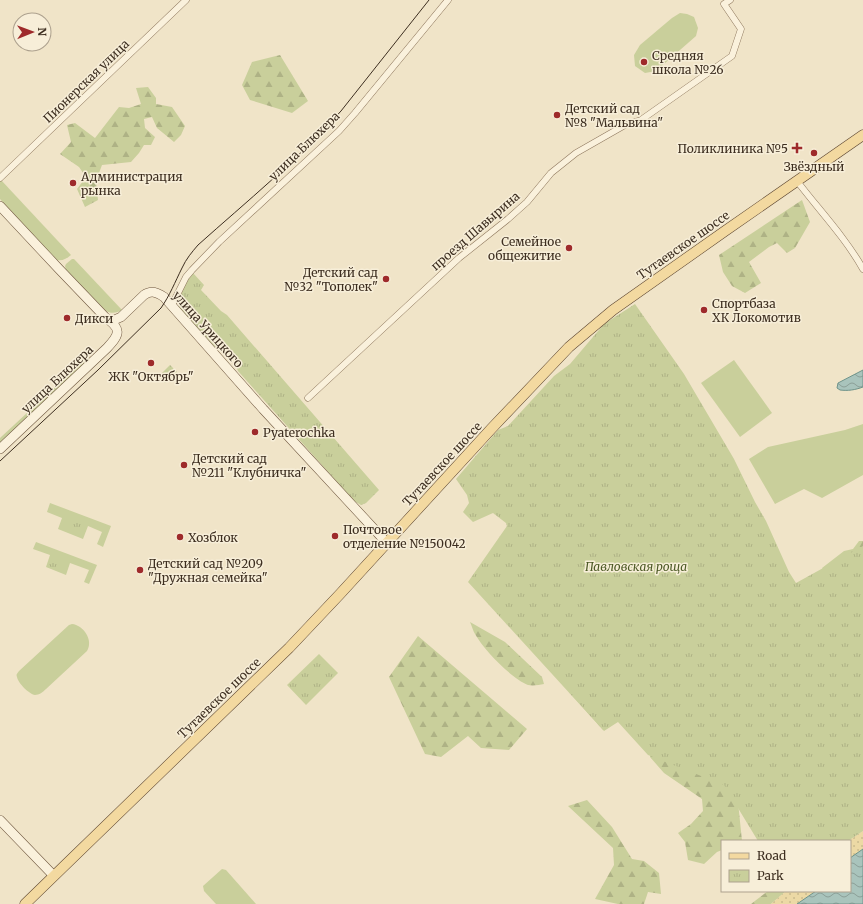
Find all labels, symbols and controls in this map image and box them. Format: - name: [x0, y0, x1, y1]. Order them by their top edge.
- north arrow: [12, 12, 52, 52]
- text: N: [35, 27, 49, 37]
- street label: Пионерская улица: [40, 36, 132, 126]
- place label: Средняя школа №26: [652, 48, 724, 77]
- marker: Средняя школа №26: [639, 57, 649, 67]
- place label: Детский сад №8 "Мальвина": [565, 101, 663, 130]
- street label: улица Блюхера: [265, 108, 343, 184]
- marker: Детский сад №8 "Мальвина": [552, 110, 562, 120]
- place label: Поликлиника №5: [678, 141, 788, 156]
- marker: Поликлиника №5: [791, 142, 803, 154]
- marker: Звёздный: [809, 148, 819, 158]
- place label: Звёздный: [784, 159, 844, 174]
- place label: Администрация рынка: [80, 169, 183, 198]
- marker: Администрация рынка: [68, 178, 78, 188]
- street label: проезд Шавырина: [428, 188, 523, 274]
- street label: Тутаевское шоссе: [634, 207, 732, 283]
- place label: Семейное общежитие: [488, 234, 561, 263]
- marker: Семейное общежитие: [564, 243, 574, 253]
- place label: Детский сад №32 "Тополек": [284, 265, 378, 294]
- marker: Детский сад №32 "Тополек": [381, 274, 391, 284]
- street label: улица Урицкого: [170, 288, 246, 370]
- place label: Спортбаза ХК Локомотив: [712, 296, 801, 325]
- marker: Спортбаза ХК Локомотив: [699, 305, 709, 315]
- place label: Дикси: [75, 311, 113, 326]
- marker: Дикси: [62, 313, 72, 323]
- street label: улица Блюхера: [18, 342, 96, 416]
- marker: ЖК "Октябрь": [146, 358, 156, 368]
- place label: ЖК "Октябрь": [108, 369, 194, 384]
- street label: Тутаевское шоссе: [399, 419, 485, 509]
- place label: Pyaterochka: [263, 425, 336, 440]
- marker: Pyaterochka: [250, 427, 260, 437]
- place label: Детский сад №211 "Клубничка": [192, 451, 307, 480]
- marker: Детский сад №211 "Клубничка": [179, 460, 189, 470]
- place label: Почтовое отделение №150042: [343, 522, 466, 551]
- place label: Хозблок: [188, 530, 238, 545]
- marker: Почтовое отделение №150042: [330, 531, 340, 541]
- marker: Хозблок: [175, 532, 185, 542]
- place label: Детский сад №209 "Дружная семейка": [148, 556, 268, 585]
- park label: Павловская роща: [585, 559, 687, 574]
- marker: Детский сад №209 "Дружная семейка": [135, 565, 145, 575]
- street label: Тутаевское шоссе: [174, 655, 264, 741]
- legend: [721, 840, 851, 892]
- text: Road: [757, 848, 786, 863]
- text: Park: [757, 868, 784, 883]

